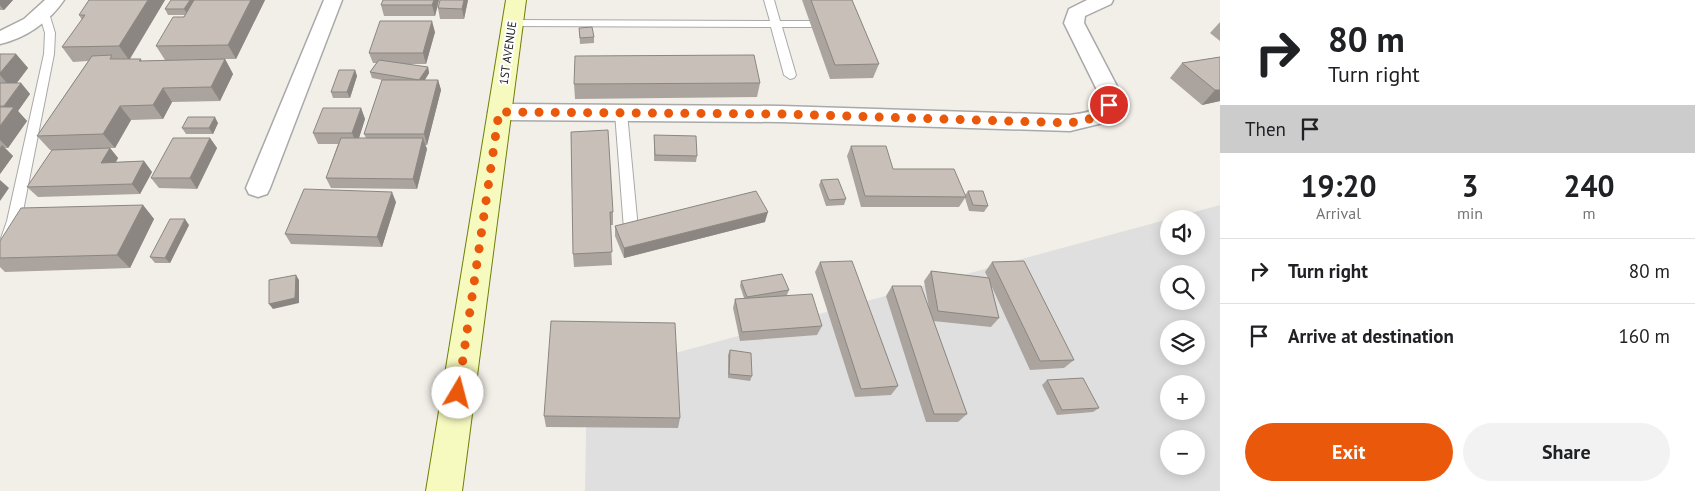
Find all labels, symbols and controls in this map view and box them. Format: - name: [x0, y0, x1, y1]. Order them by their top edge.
- text: 80 m: [1328, 16, 1405, 62]
- street label: 1ST AVENUE: [496, 20, 519, 86]
- icon: right: [1245, 20, 1310, 85]
- text: Turn right: [1328, 60, 1420, 88]
- pin: [1088, 84, 1130, 126]
- icon: arrive: [1095, 91, 1123, 119]
- icon: arrive: [1296, 115, 1324, 143]
- text: Then: [1245, 117, 1286, 141]
- text: 19:20: [1300, 166, 1377, 205]
- text: 3: [1462, 166, 1479, 205]
- text: 240: [1563, 166, 1615, 205]
- text: Arrival: [1316, 203, 1361, 223]
- text: min: [1457, 203, 1483, 223]
- text: m: [1583, 203, 1596, 223]
- map controls: [1160, 210, 1205, 475]
- button: sound: [1160, 210, 1205, 255]
- icon: right: [1245, 257, 1273, 285]
- text: Turn right: [1288, 259, 1368, 283]
- text: 80 m: [1629, 259, 1670, 283]
- button: search: [1160, 265, 1205, 310]
- button: layers: [1160, 320, 1205, 365]
- icon: arrive: [1245, 322, 1273, 350]
- text: Arrive at destination: [1288, 324, 1454, 348]
- text: 160 m: [1618, 324, 1670, 348]
- position arrow: [431, 366, 483, 418]
- button: +: [1160, 375, 1205, 420]
- button: Exit: [1245, 423, 1453, 481]
- button: Share: [1463, 423, 1670, 481]
- button: −: [1160, 430, 1205, 475]

